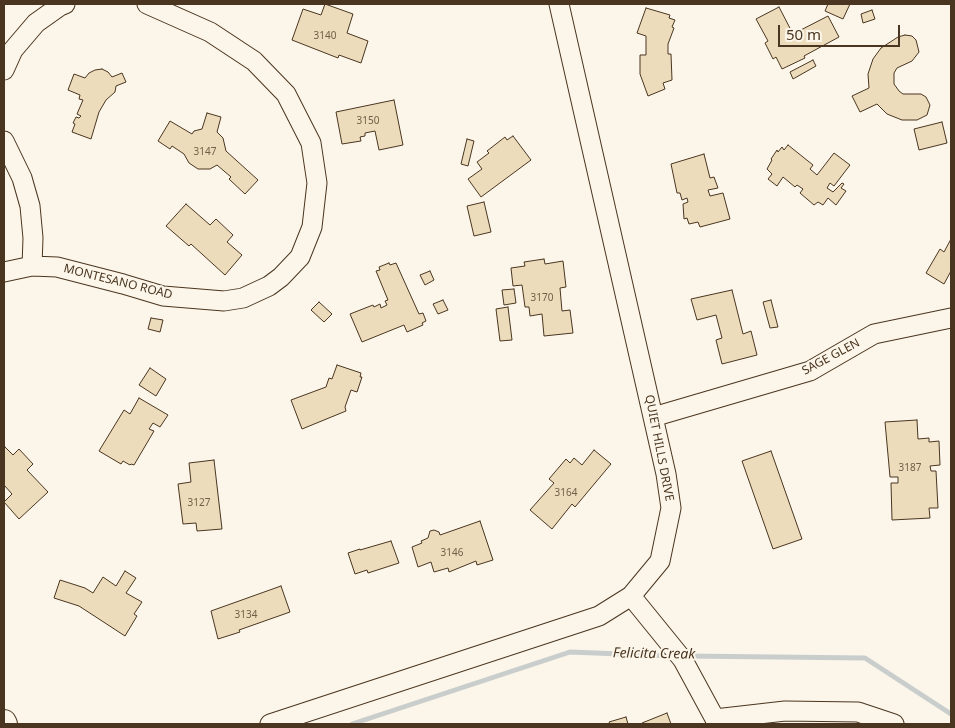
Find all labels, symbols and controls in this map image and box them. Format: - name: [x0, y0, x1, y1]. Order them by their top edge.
- scale bar: [780, 15, 902, 47]
- text: 50 m: [786, 24, 821, 44]
- house number: 3140: [314, 30, 336, 42]
- house number: 3150: [357, 115, 379, 127]
- house number: 3147: [194, 146, 216, 158]
- street label: MONTESANO ROAD: [62, 262, 174, 302]
- house number: 3170: [531, 292, 553, 304]
- street label: SAGE GLEN: [800, 336, 862, 378]
- street label: QUIET HILLS DRIVE: [642, 394, 676, 502]
- house number: 3187: [899, 462, 921, 474]
- house number: 3164: [555, 487, 577, 499]
- house number: 3127: [188, 497, 210, 509]
- house number: 3146: [441, 547, 463, 559]
- house number: 3134: [235, 609, 257, 621]
- water label: Felicita Creak: [613, 645, 695, 663]

